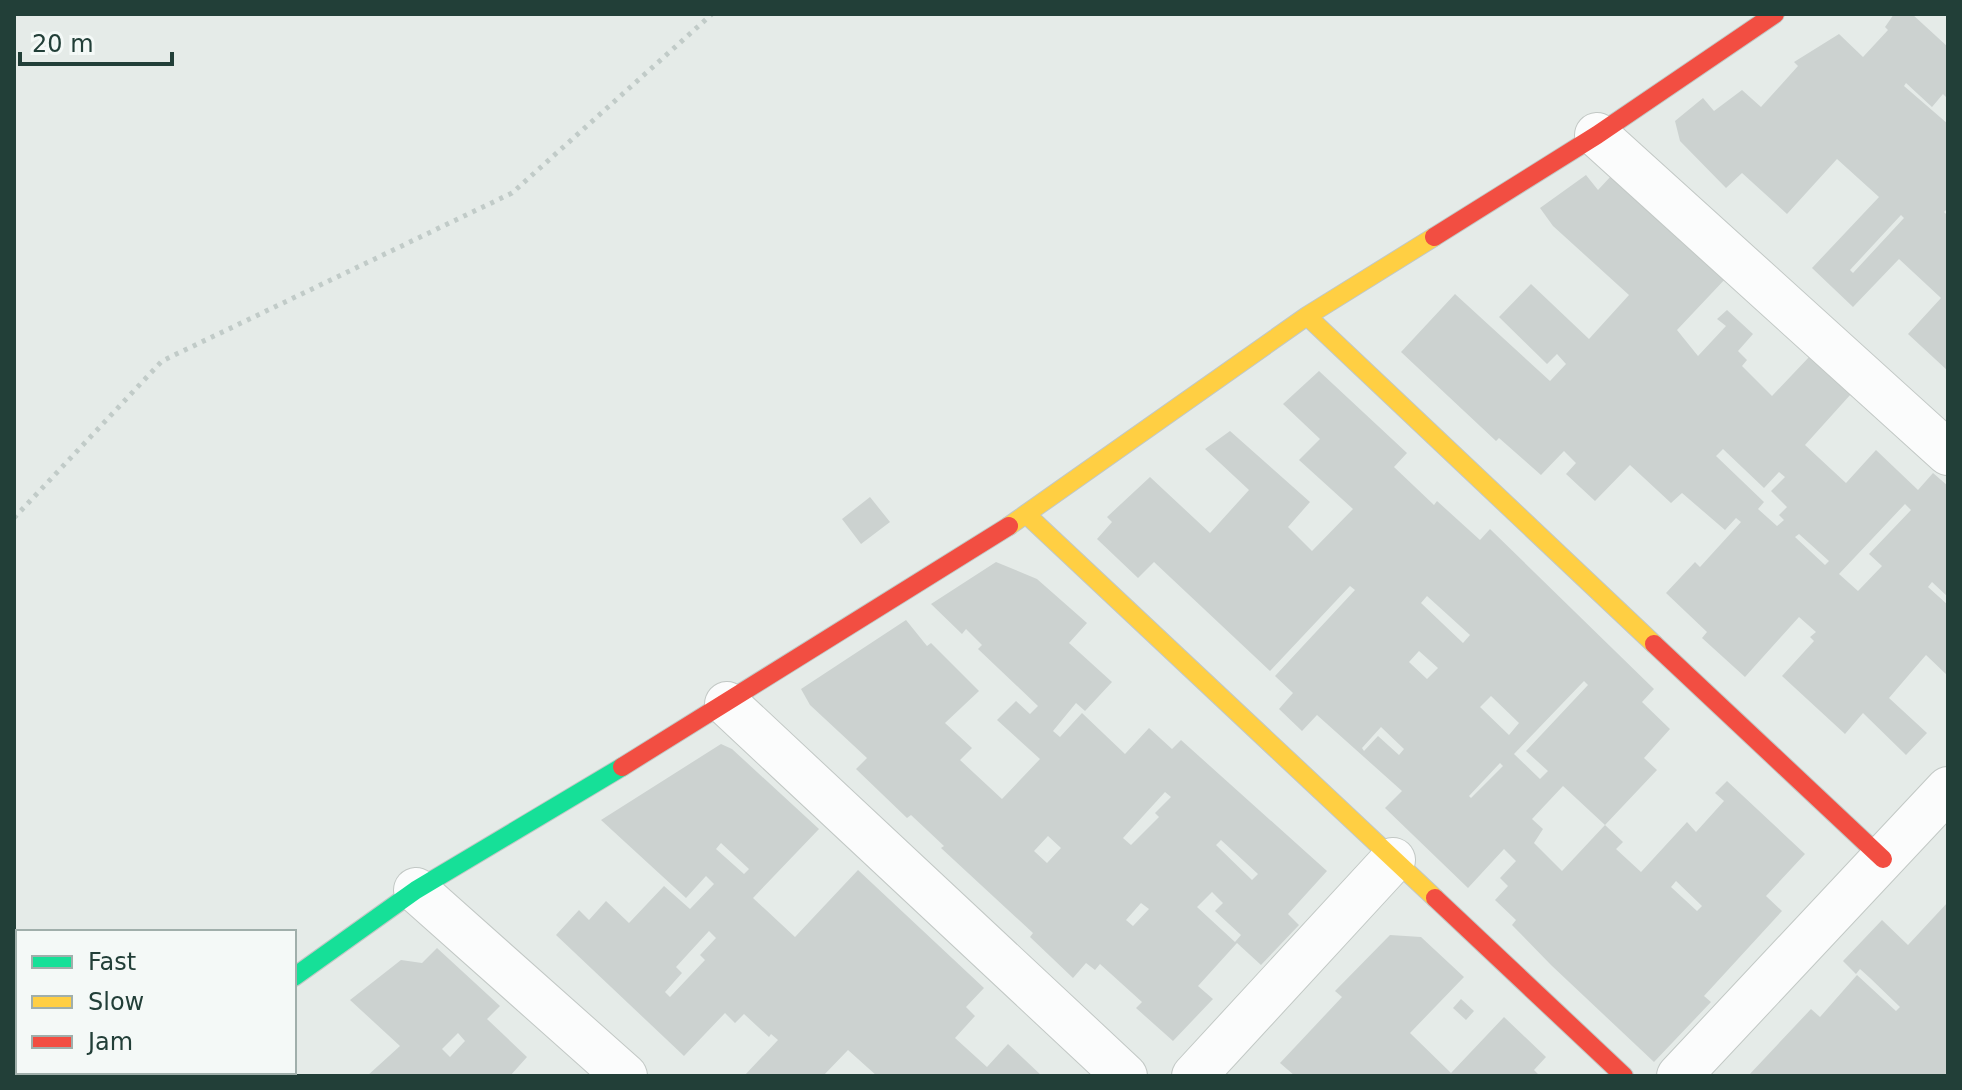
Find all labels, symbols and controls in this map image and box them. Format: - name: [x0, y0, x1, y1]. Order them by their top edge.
- scale bar: [20, 16, 172, 66]
- text: 20 m: [32, 30, 94, 58]
- legend: [16, 930, 296, 1074]
- text: Fast: [88, 948, 136, 976]
- text: Slow: [88, 988, 144, 1016]
- text: Jam: [86, 1028, 133, 1056]

